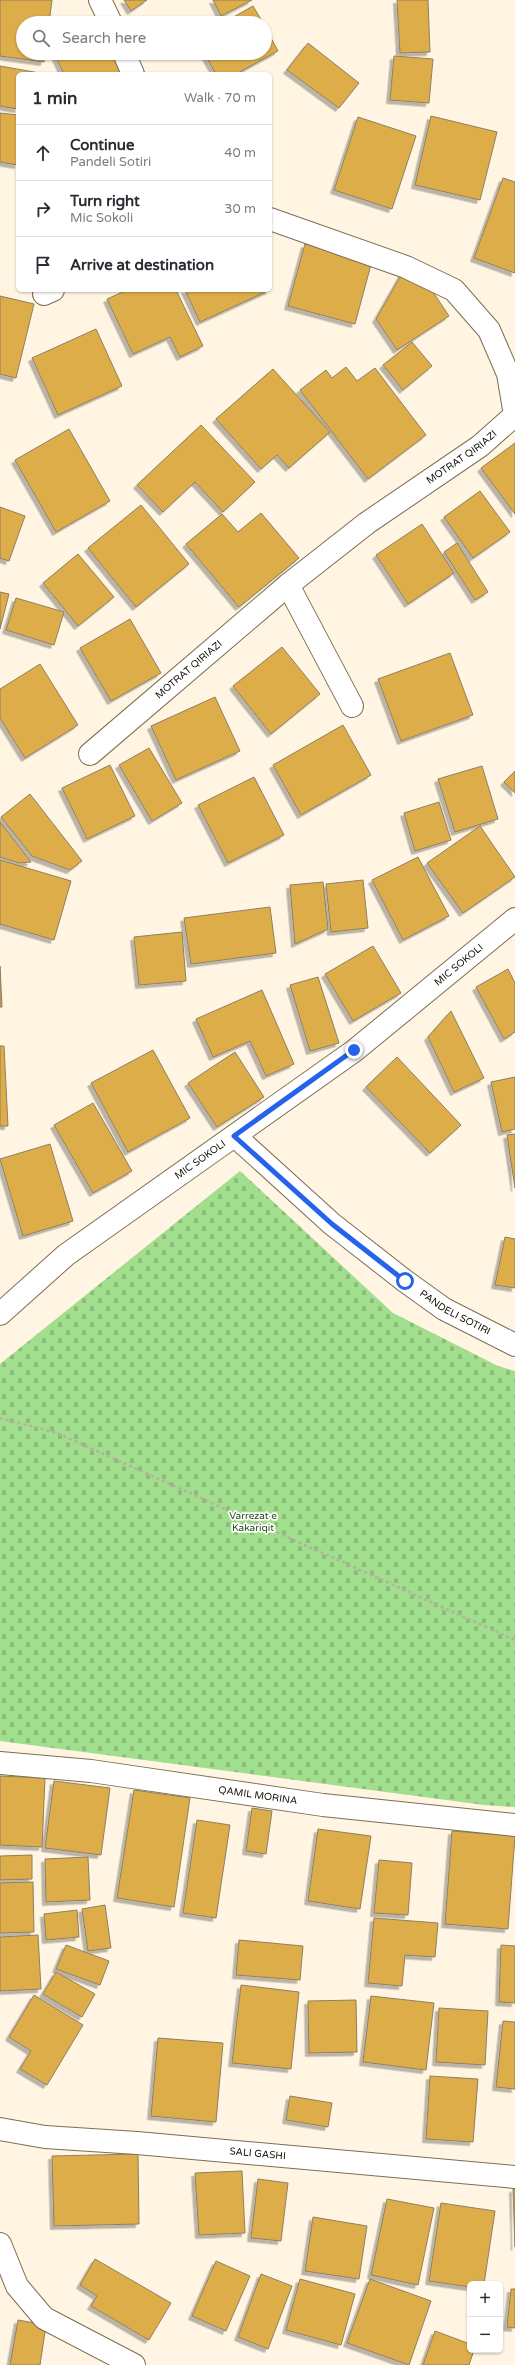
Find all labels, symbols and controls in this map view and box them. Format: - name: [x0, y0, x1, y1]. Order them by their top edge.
- search box: [16, 16, 272, 60]
- icon: search: [30, 27, 52, 49]
- text: Search here: [62, 29, 146, 47]
- text: 1 min: [32, 88, 77, 109]
- text: Walk · 70 m: [184, 90, 256, 106]
- text: Continue: [70, 136, 134, 154]
- icon: ahead: [32, 142, 54, 164]
- text: 40 m: [224, 145, 256, 161]
- text: Pandeli Sotiri: [70, 154, 151, 170]
- text: Turn right: [70, 192, 140, 210]
- icon: right: [32, 198, 54, 220]
- text: 30 m: [224, 201, 256, 217]
- text: Mic Sokoli: [70, 210, 133, 226]
- icon: arrive: [32, 254, 54, 276]
- text: Arrive at destination: [70, 256, 214, 274]
- street label: MOTRAT QIRIAZI: [424, 428, 499, 487]
- street label: MOTRAT QIRIAZI: [153, 638, 225, 701]
- street label: MIC SOKOLI: [432, 942, 486, 989]
- route end: [345, 1041, 363, 1059]
- street label: MIC SOKOLI: [172, 1138, 228, 1182]
- route start: [396, 1272, 414, 1290]
- street label: PANDELI SOTIRI: [417, 1287, 493, 1338]
- park label: Varrezat e Kakariqit: [229, 1510, 277, 1534]
- street label: QAMIL MORINA: [218, 1784, 298, 1807]
- street label: SALI GASHI: [229, 2145, 286, 2162]
- map controls: [467, 2281, 503, 2353]
- button: +: [467, 2281, 503, 2317]
- button: −: [467, 2317, 503, 2353]

